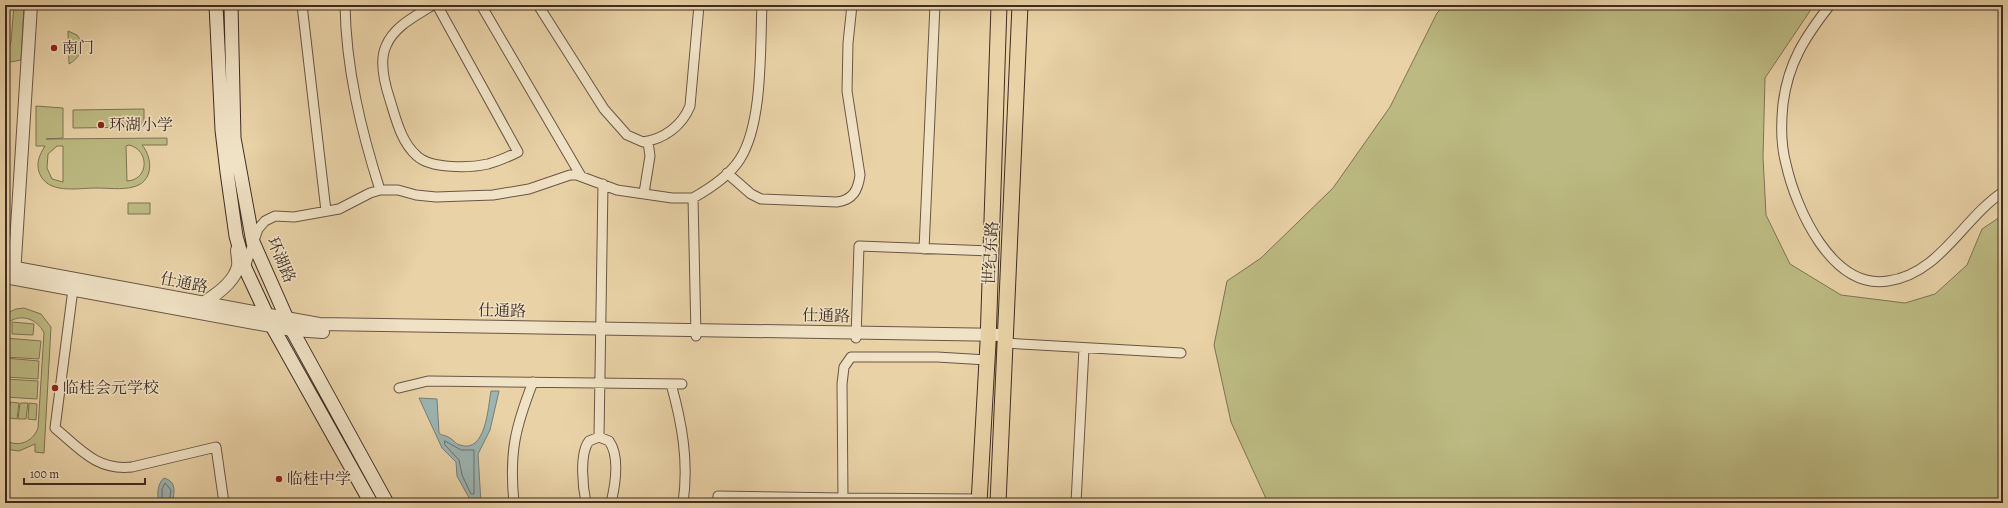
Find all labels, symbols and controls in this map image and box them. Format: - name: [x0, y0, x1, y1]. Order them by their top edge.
- place label: 南门: [62, 37, 94, 59]
- marker: 南门: [49, 43, 59, 53]
- place label: 环湖小学: [109, 114, 173, 136]
- marker: 环湖小学: [96, 120, 106, 130]
- street label: 世纪东路: [978, 220, 1004, 286]
- street label: 环湖路: [261, 234, 301, 286]
- street label: 仕通路: [158, 268, 210, 298]
- street label: 仕通路: [478, 300, 526, 322]
- street label: 仕通路: [802, 305, 850, 327]
- place label: 临桂会元学校: [63, 377, 159, 399]
- marker: 临桂会元学校: [50, 383, 60, 393]
- scale bar: [24, 460, 145, 486]
- text: 100 m: [30, 466, 59, 482]
- place label: 临桂中学: [287, 468, 351, 490]
- marker: 临桂中学: [274, 474, 284, 484]

